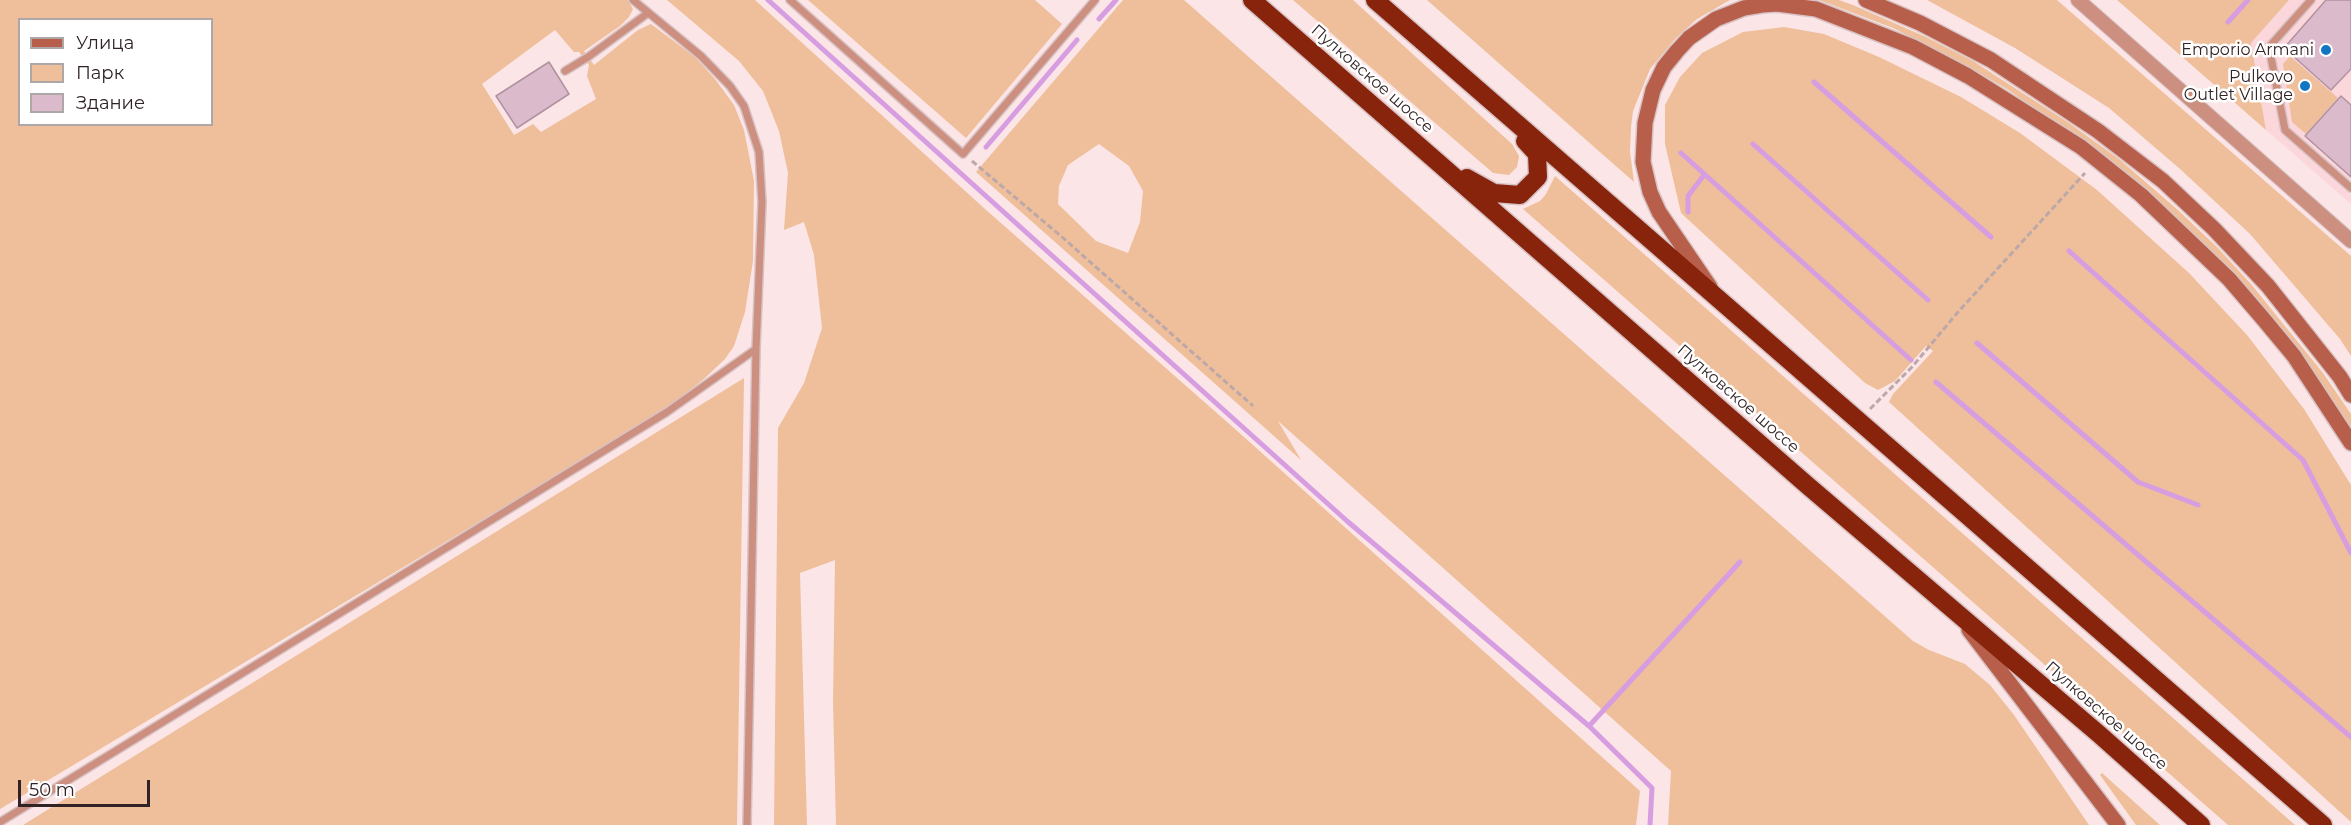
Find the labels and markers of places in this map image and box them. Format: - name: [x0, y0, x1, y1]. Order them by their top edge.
- place label: Emporio Armani: [2181, 40, 2314, 60]
- marker: Emporio Armani: [2319, 43, 2333, 57]
- place label: Pulkovo Outlet Village: [2184, 67, 2293, 105]
- marker: Pulkovo Outlet Village: [2298, 79, 2312, 93]

